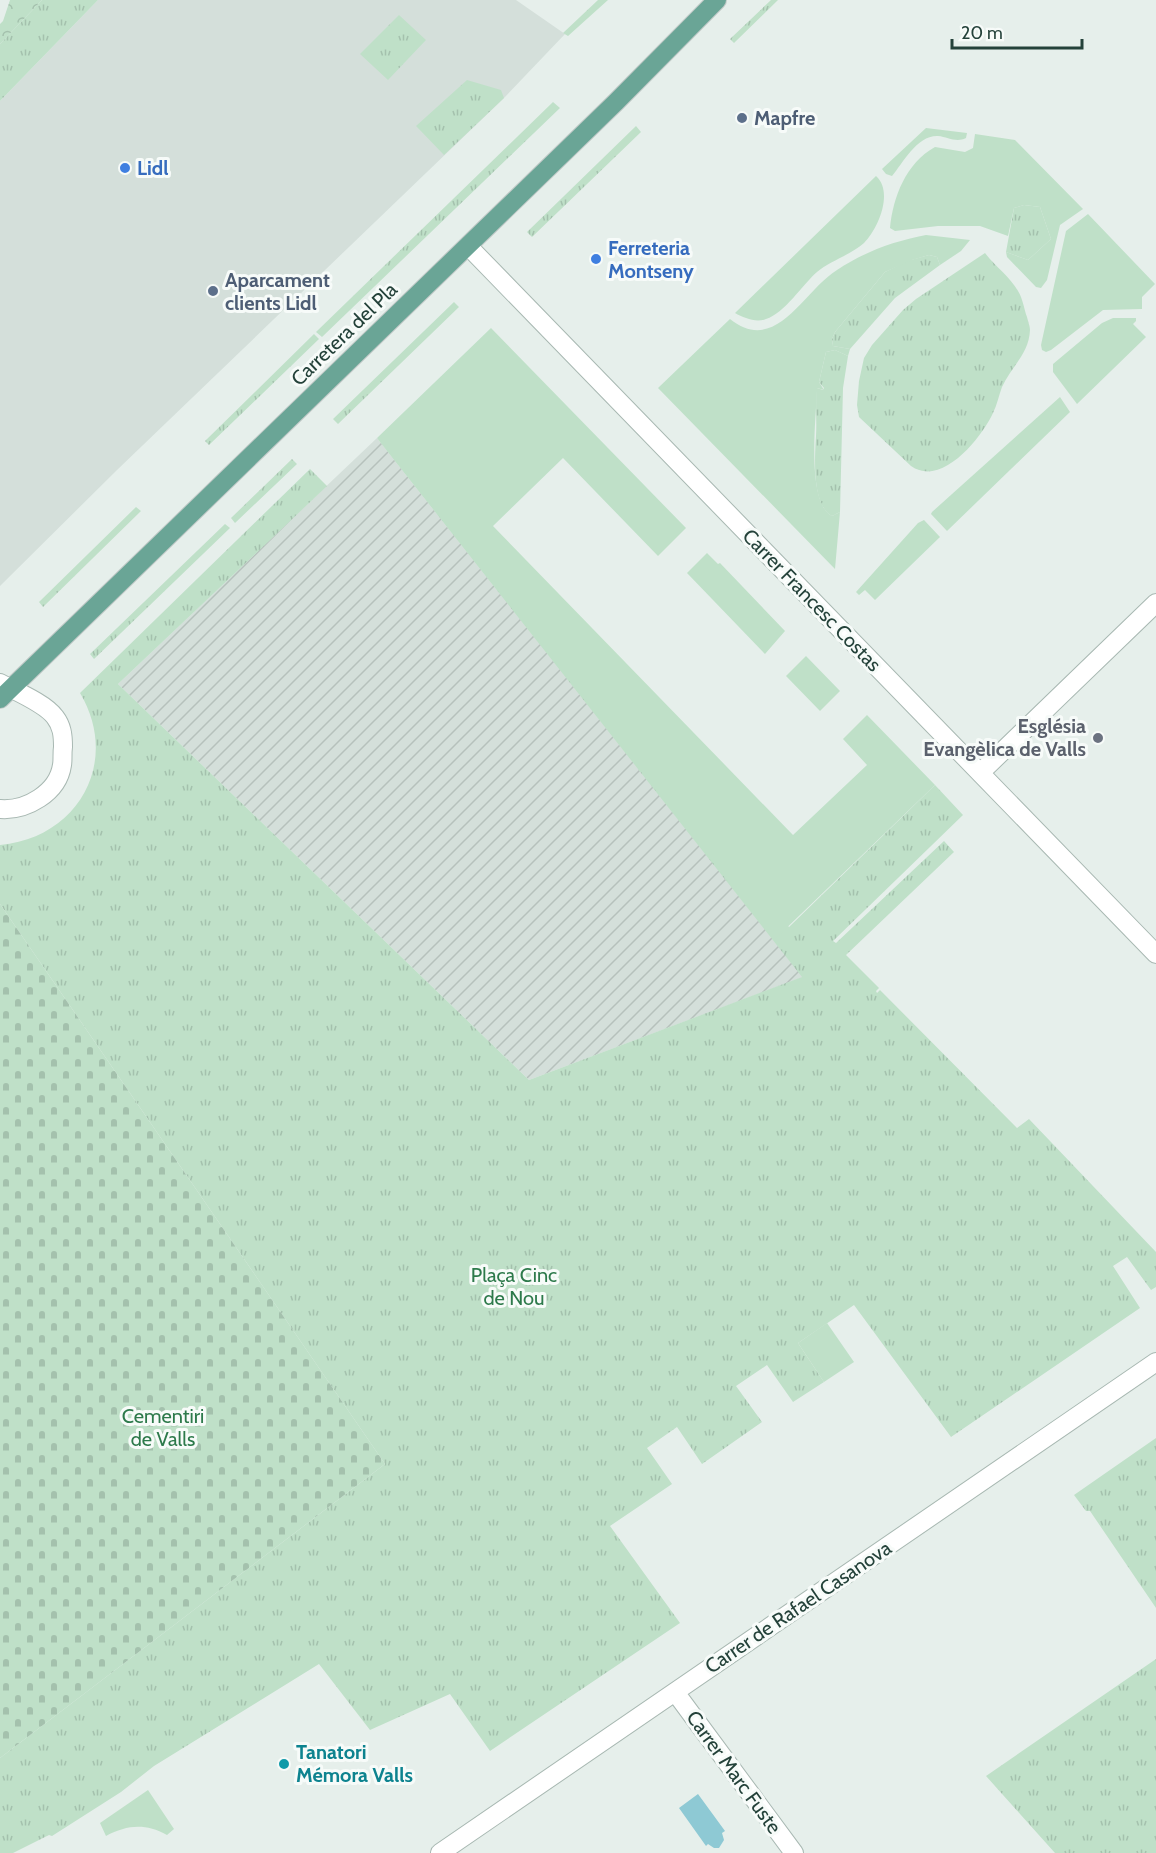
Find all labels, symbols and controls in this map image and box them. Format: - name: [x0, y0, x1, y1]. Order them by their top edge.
- scale bar: [952, 12, 1082, 50]
- text: 20 m: [961, 22, 1003, 44]
- place label: Mapfre: [754, 106, 815, 130]
- marker: Mapfre: [735, 111, 749, 125]
- place label: Lidl: [137, 156, 168, 180]
- marker: Lidl: [118, 161, 132, 175]
- place label: Ferreteria Montseny: [608, 236, 694, 283]
- marker: Ferreteria Montseny: [589, 252, 603, 266]
- place label: Aparcament clients Lidl: [225, 268, 330, 315]
- street label: Carretera del Pla: [286, 277, 402, 391]
- marker: Aparcament clients Lidl: [206, 284, 220, 298]
- street label: Carrer Francesc Costas: [738, 524, 886, 676]
- place label: Església Evangèlica de Valls: [923, 714, 1086, 761]
- marker: Església Evangèlica de Valls: [1091, 731, 1105, 745]
- park label: Plaça Cinc de Nou: [471, 1263, 557, 1310]
- park label: Cementiri de Valls: [122, 1404, 204, 1451]
- street label: Carrer de Rafael Casanova: [700, 1535, 896, 1678]
- street label: Carrer Marc Fuste: [681, 1706, 787, 1838]
- place label: Tanatori Mémora Valls: [296, 1740, 413, 1787]
- marker: Tanatori Mémora Valls: [277, 1757, 291, 1771]

